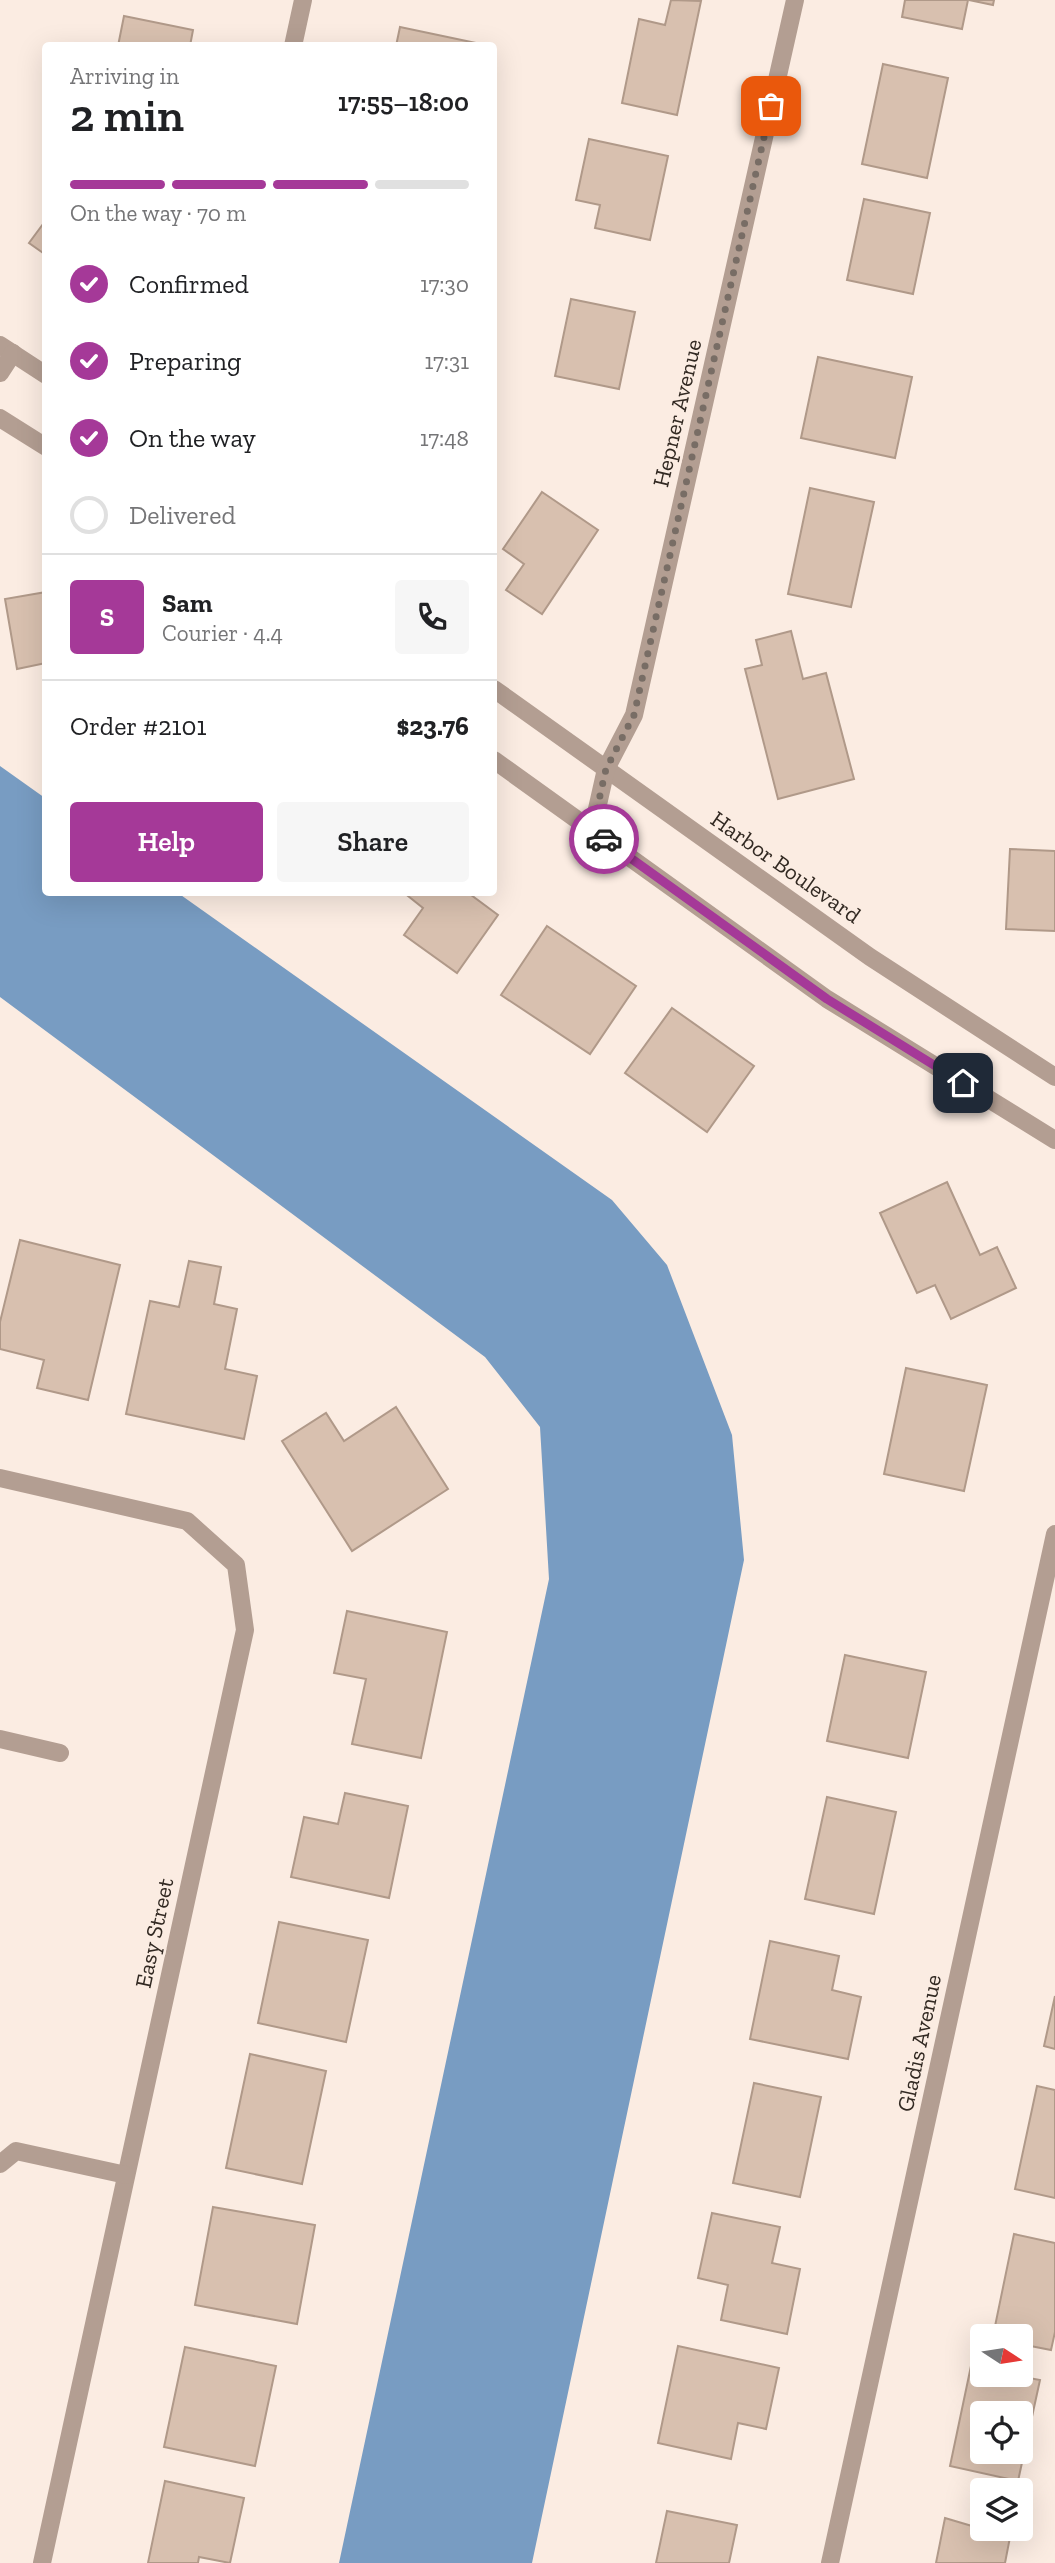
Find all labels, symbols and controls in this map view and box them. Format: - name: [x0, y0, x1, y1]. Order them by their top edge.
- text: Arriving in: [70, 62, 179, 90]
- pin: [741, 76, 801, 136]
- text: 17:55–18:00: [338, 86, 469, 118]
- icon: bag: [752, 87, 790, 125]
- text: 2 min: [70, 88, 184, 143]
- text: On the way · 70 m: [70, 199, 246, 227]
- icon: check: [70, 265, 108, 303]
- text: Confirmed: [129, 268, 249, 300]
- text: 17:30: [420, 270, 469, 298]
- street label: Hepner Avenue: [646, 336, 708, 490]
- icon: check: [70, 342, 108, 380]
- text: Preparing: [129, 345, 241, 377]
- text: 17:31: [424, 347, 469, 375]
- icon: check: [70, 419, 108, 457]
- text: On the way: [129, 422, 256, 454]
- text: 17:48: [420, 424, 469, 452]
- text: Delivered: [129, 499, 236, 531]
- button: phone: [395, 580, 469, 654]
- text: Sam: [162, 587, 212, 619]
- text: S: [100, 601, 114, 633]
- text: Courier · 4.4: [162, 619, 283, 647]
- text: Order #2101: [70, 710, 207, 742]
- text: $23.76: [396, 710, 469, 742]
- button: Help: [70, 802, 263, 882]
- button: Share: [277, 802, 469, 882]
- courier: [569, 804, 639, 874]
- street label: Harbor Boulevard: [706, 805, 867, 929]
- icon: car: [585, 820, 623, 858]
- pin: [933, 1053, 993, 1113]
- icon: home: [944, 1064, 982, 1102]
- street label: Easy Street: [129, 1875, 179, 1991]
- street label: Gladis Avenue: [891, 1972, 947, 2114]
- north arrow: [970, 2324, 1032, 2387]
- map controls: [970, 2324, 1033, 2541]
- button: locate: [970, 2401, 1033, 2464]
- button: layers: [970, 2478, 1033, 2541]

